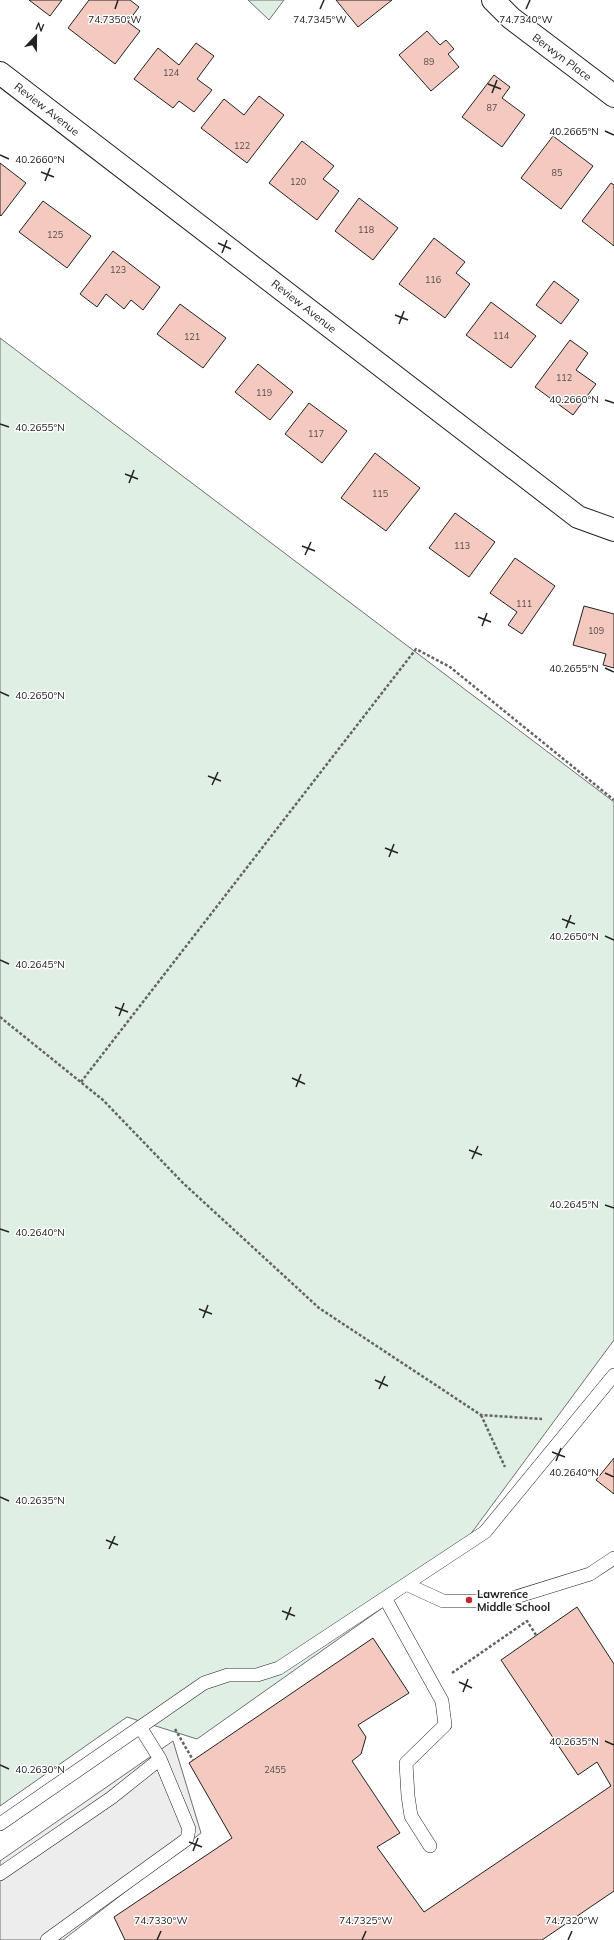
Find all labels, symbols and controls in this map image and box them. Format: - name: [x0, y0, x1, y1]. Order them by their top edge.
- text: 74.7350°W: [88, 13, 142, 26]
- text: 74.7345°W: [293, 13, 347, 26]
- text: 74.7340°W: [499, 13, 553, 26]
- north arrow: [16, 16, 56, 56]
- text: N: [33, 19, 46, 35]
- street label: Berwyn Place: [530, 30, 594, 84]
- house number: 89: [424, 56, 434, 67]
- house number: 124: [163, 67, 180, 78]
- street label: Review Avenue: [12, 79, 82, 139]
- house number: 87: [487, 102, 497, 113]
- text: 40.2665°N: [549, 125, 599, 138]
- house number: 122: [234, 140, 250, 151]
- text: 40.2660°N: [15, 153, 65, 166]
- house number: 85: [552, 167, 563, 178]
- house number: 120: [290, 176, 306, 187]
- house number: 118: [358, 224, 374, 235]
- house number: 125: [47, 229, 64, 240]
- house number: 123: [110, 264, 126, 275]
- house number: 116: [425, 274, 441, 285]
- street label: Review Avenue: [269, 276, 339, 336]
- house number: 114: [493, 330, 510, 341]
- house number: 121: [184, 331, 200, 342]
- house number: 112: [556, 372, 572, 383]
- house number: 119: [256, 387, 272, 398]
- text: 40.2660°N: [549, 393, 599, 406]
- text: 40.2655°N: [15, 421, 65, 434]
- house number: 117: [308, 428, 324, 439]
- house number: 115: [372, 488, 389, 499]
- house number: 113: [454, 540, 470, 551]
- house number: 111: [516, 598, 532, 609]
- house number: 109: [588, 625, 604, 636]
- text: 40.2655°N: [549, 662, 599, 675]
- text: 40.2650°N: [15, 689, 65, 702]
- text: 40.2650°N: [549, 930, 599, 943]
- text: 40.2645°N: [15, 958, 65, 971]
- text: 40.2645°N: [549, 1198, 599, 1211]
- text: 40.2640°N: [15, 1226, 65, 1239]
- text: 40.2640°N: [549, 1466, 599, 1479]
- text: 40.2635°N: [15, 1494, 65, 1507]
- place label: Lawrence Middle School: [477, 1587, 550, 1614]
- marker: Lawrence Middle School: [464, 1595, 474, 1605]
- text: 40.2635°N: [549, 1735, 599, 1748]
- text: 40.2630°N: [15, 1763, 65, 1776]
- house number: 2455: [264, 1764, 286, 1775]
- text: 74.7330°W: [134, 1914, 188, 1927]
- text: 74.7325°W: [339, 1914, 393, 1927]
- text: 74.7320°W: [545, 1914, 599, 1927]

